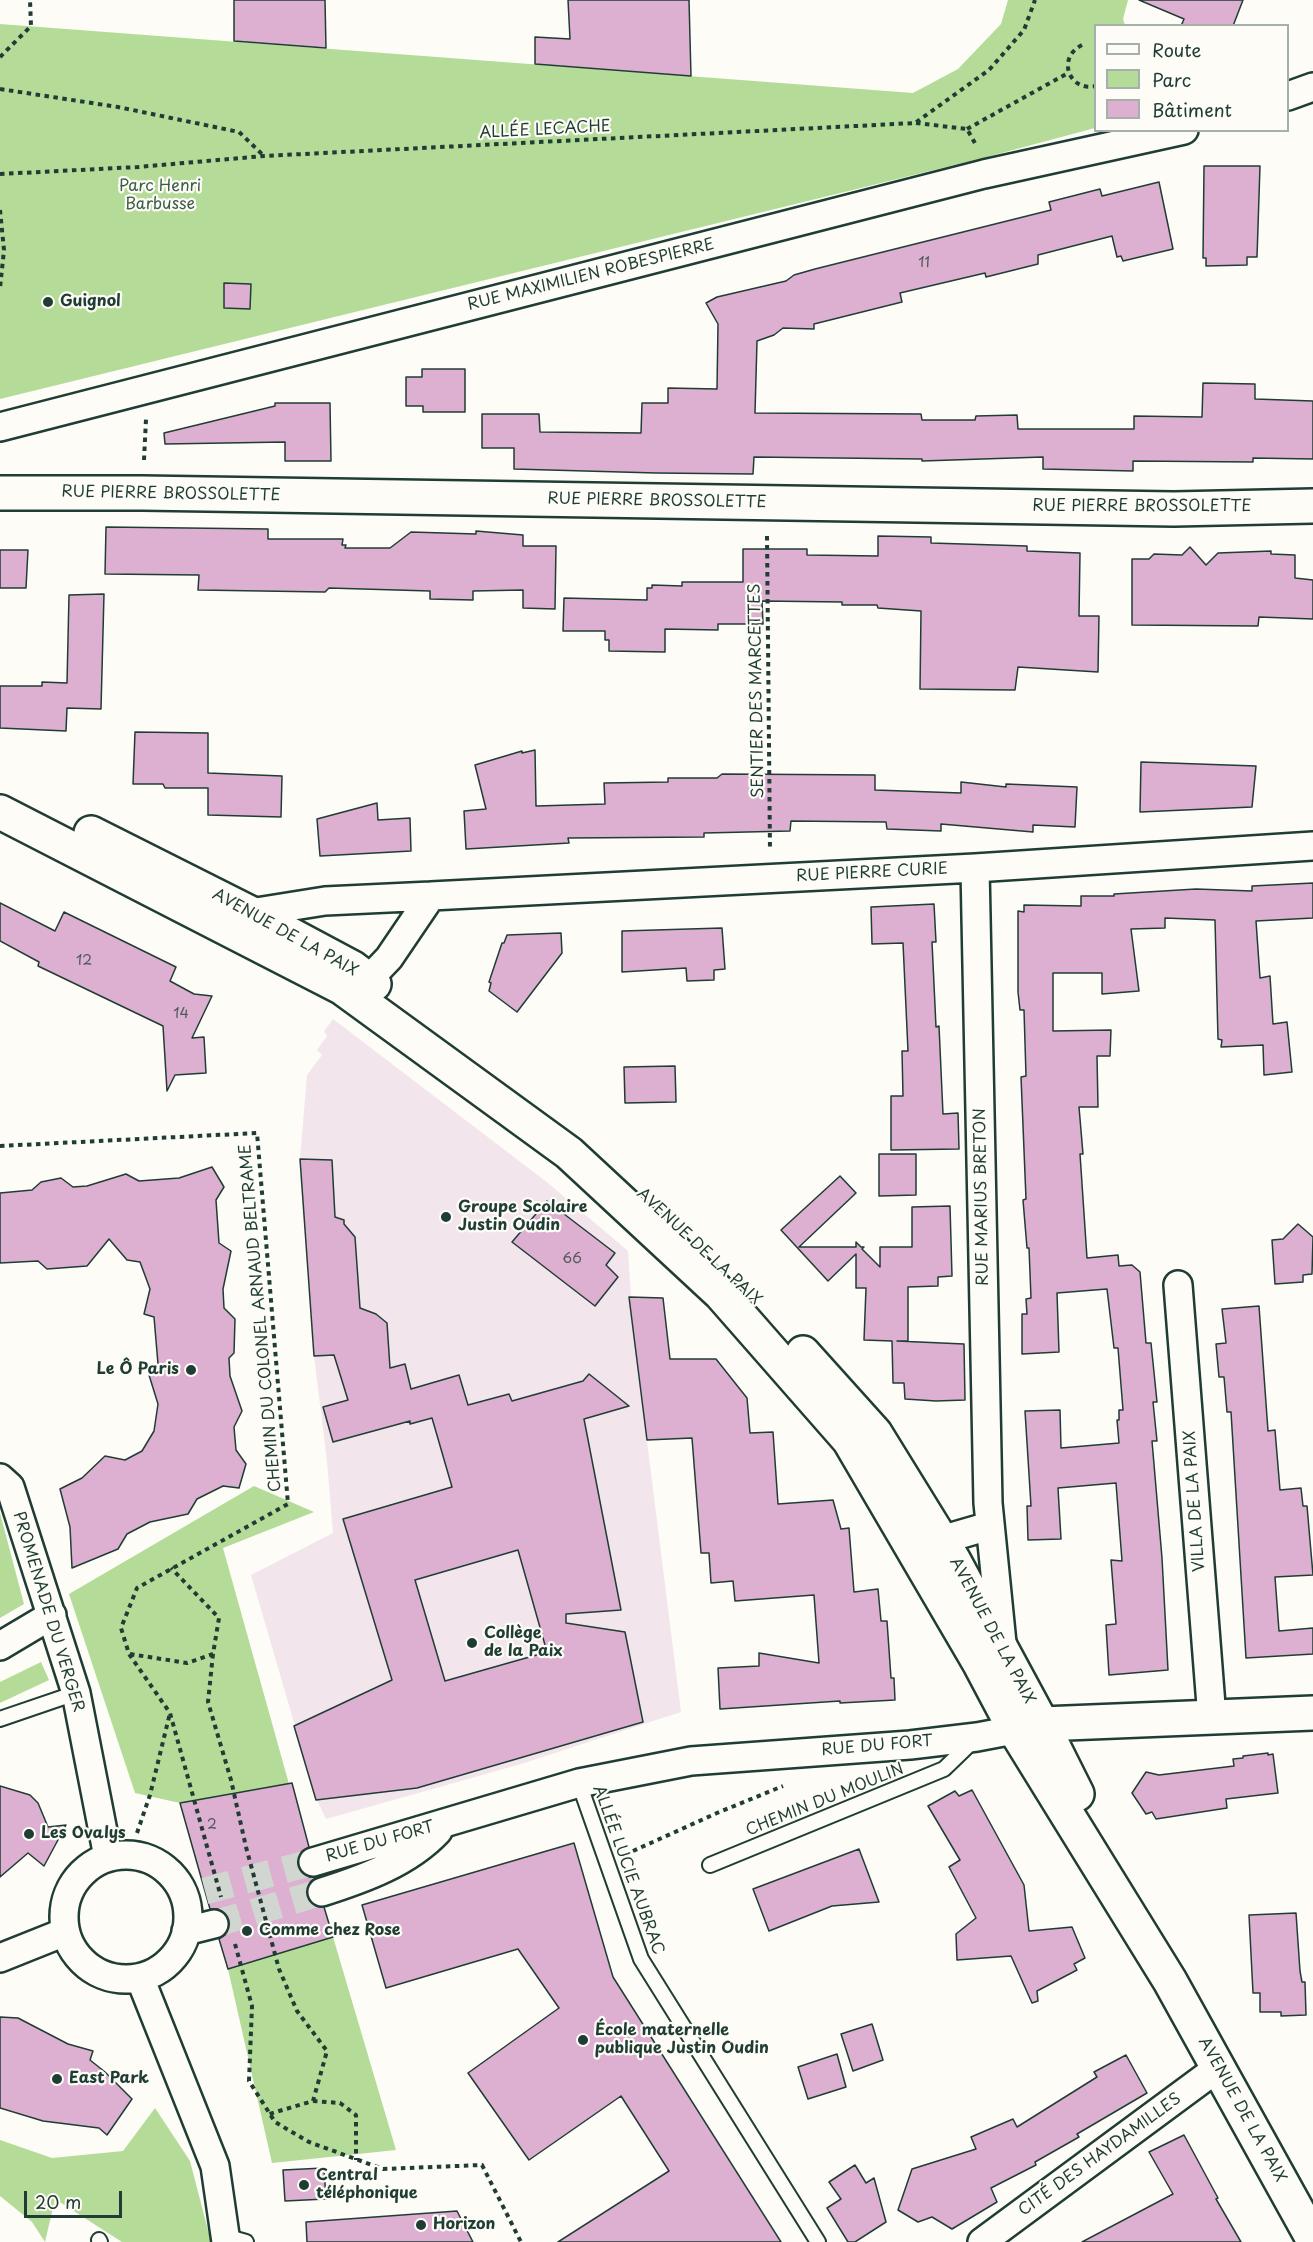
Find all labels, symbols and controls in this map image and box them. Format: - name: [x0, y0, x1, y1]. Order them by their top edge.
- legend: [1094, 24, 1289, 132]
- text: Route: [1152, 36, 1201, 63]
- text: Parc: [1152, 66, 1191, 93]
- text: Bâtiment: [1152, 96, 1232, 123]
- street label: ALLÉE LECACHE: [479, 117, 611, 143]
- park label: Parc Henri Barbusse: [119, 177, 201, 215]
- street label: RUE MAXIMILIEN ROBESPIERRE: [466, 235, 716, 315]
- house number: 11: [918, 255, 930, 271]
- place label: Guignol: [60, 292, 121, 312]
- marker: Guignol: [41, 295, 55, 309]
- street label: RUE PIERRE BROSSOLETTE: [61, 482, 281, 506]
- street label: RUE PIERRE BROSSOLETTE: [547, 489, 767, 513]
- street label: RUE PIERRE BROSSOLETTE: [1032, 497, 1252, 517]
- street label: SENTIER DES MARCETTES: [746, 584, 768, 798]
- street label: RUE PIERRE CURIE: [796, 859, 948, 887]
- street label: AVENUE DE LA PAIX: [209, 885, 361, 981]
- house number: 12: [76, 953, 92, 969]
- house number: 14: [173, 1006, 189, 1022]
- street label: RUE MARIUS BRETON: [971, 1108, 993, 1286]
- street label: CHEMIN DU COLONEL ARNAUD BELTRAME: [236, 1143, 286, 1493]
- street label: AVENUE DE LA PAIX: [633, 1184, 765, 1310]
- place label: Groupe Scolaire Justin Oudin: [458, 1198, 588, 1236]
- marker: Groupe Scolaire Justin Oudin: [439, 1210, 453, 1224]
- house number: 66: [562, 1251, 582, 1267]
- place label: Le Ô Paris: [97, 1360, 179, 1380]
- marker: Le Ô Paris: [184, 1363, 198, 1377]
- street label: VILLA DE LA PAIX: [1180, 1429, 1210, 1573]
- street label: PROMENADE DU VERGER: [8, 1509, 88, 1715]
- street label: AVENUE DE LA PAIX: [945, 1554, 1039, 1708]
- place label: Collège de la Paix: [484, 1624, 562, 1662]
- marker: Collège de la Paix: [465, 1636, 479, 1650]
- street label: RUE DU FORT: [820, 1732, 934, 1760]
- street label: CHEMIN DU MOULIN: [743, 1760, 907, 1840]
- street label: ALLÉE LUCIE AUBRAC: [588, 1783, 668, 1957]
- house number: 2: [207, 1817, 217, 1833]
- street label: RUE DU FORT: [324, 1817, 436, 1867]
- place label: Les Ovalys: [41, 1824, 126, 1844]
- marker: Les Ovalys: [22, 1827, 36, 1841]
- place label: Comme chez Rose: [259, 1921, 401, 1941]
- marker: Comme chez Rose: [240, 1924, 254, 1938]
- place label: École maternelle publique Justin Oudin: [595, 2021, 769, 2059]
- marker: École maternelle publique Justin Oudin: [576, 2033, 590, 2047]
- street label: AVENUE DE LA PAIX: [1194, 2034, 1290, 2186]
- place label: East Park: [69, 2069, 149, 2089]
- marker: East Park: [50, 2072, 64, 2086]
- street label: CITÉ DES HAYDAMILLES: [1015, 2090, 1185, 2220]
- place label: Central téléphonique: [316, 2166, 418, 2204]
- marker: Central téléphonique: [297, 2178, 311, 2192]
- scale bar: [27, 2179, 124, 2217]
- text: 20 m: [35, 2188, 81, 2215]
- place label: Horizon: [433, 2215, 495, 2235]
- marker: Horizon: [414, 2218, 428, 2232]

